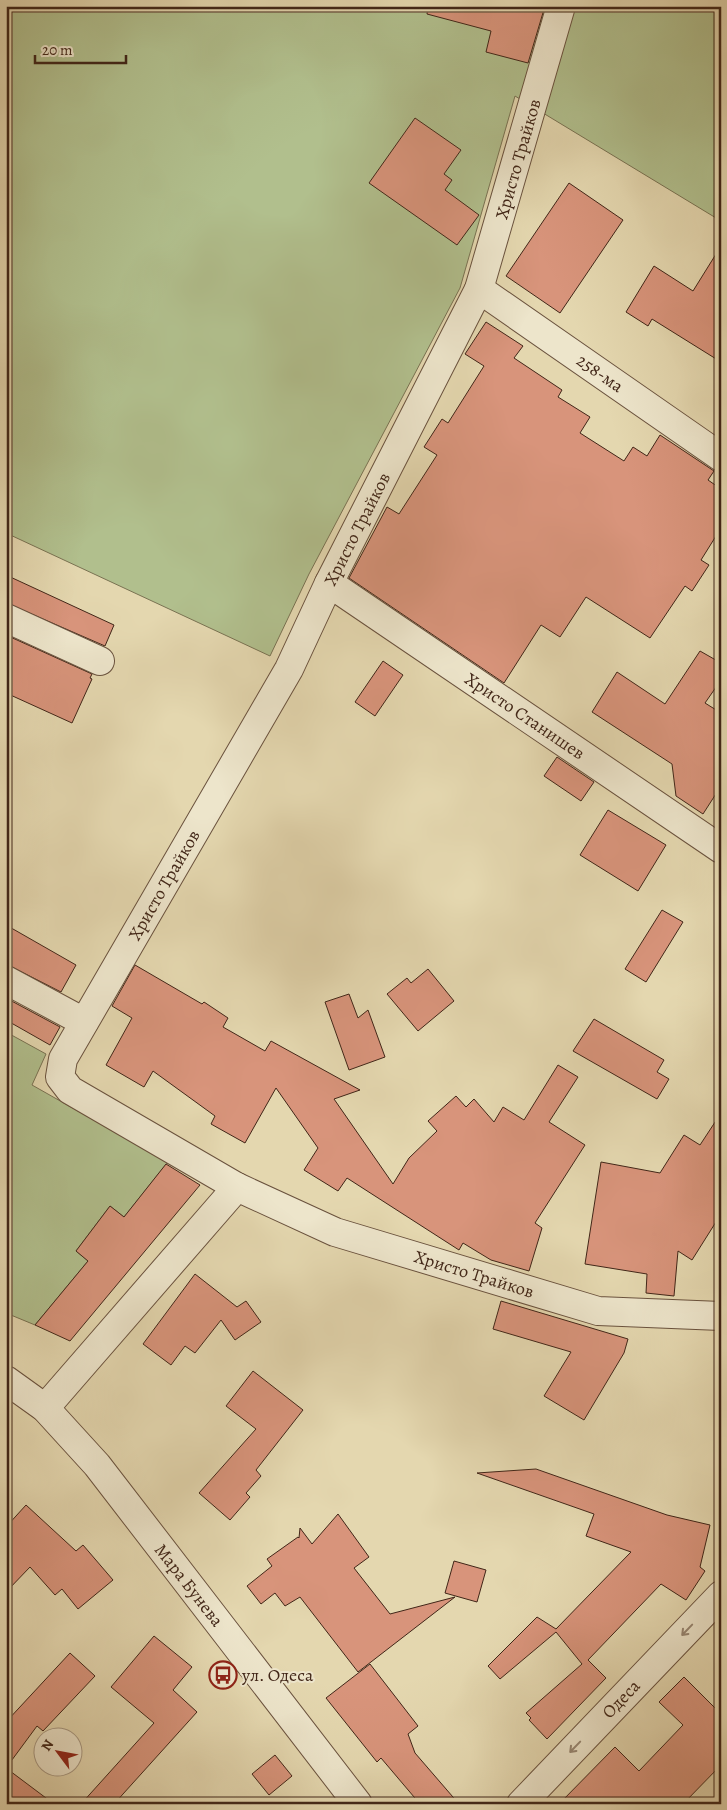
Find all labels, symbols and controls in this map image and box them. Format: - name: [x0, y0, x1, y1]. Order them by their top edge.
- scale bar: [35, 32, 126, 64]
- text: 20 m: [42, 40, 73, 60]
- street label: Христо Трайков: [489, 96, 547, 222]
- street label: 258-ма: [572, 348, 629, 398]
- street label: Христо Трайков: [318, 468, 396, 590]
- street label: Христо Станишев: [460, 667, 590, 765]
- street label: Христо Трайков: [123, 825, 205, 945]
- street label: Христо Трайков: [411, 1244, 537, 1304]
- street label: Мара Бунева: [149, 1539, 229, 1632]
- one-way arrow: [681, 1624, 693, 1636]
- bus stop icon: ул. Одеса: [208, 1660, 238, 1690]
- place label: ул. Одеса: [241, 1663, 314, 1687]
- street label: Одеса: [597, 1674, 646, 1724]
- north arrow: [32, 1728, 82, 1778]
- text: N: [37, 1736, 58, 1755]
- one-way arrow: [569, 1741, 581, 1754]

